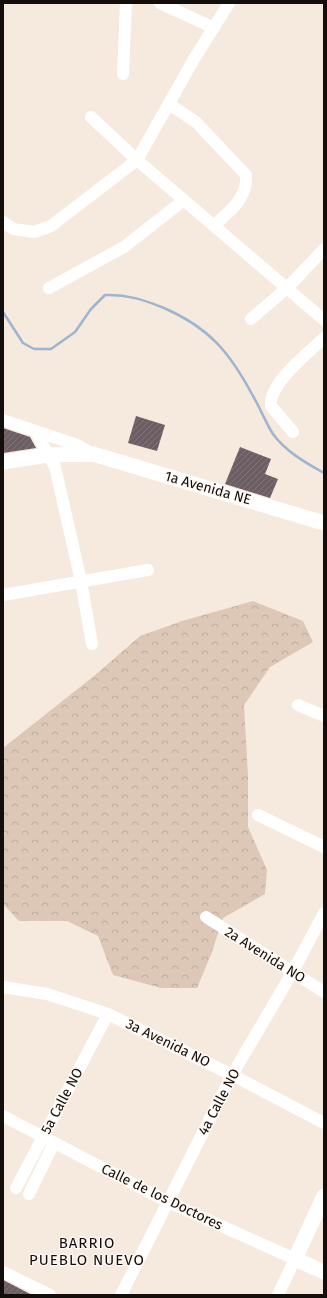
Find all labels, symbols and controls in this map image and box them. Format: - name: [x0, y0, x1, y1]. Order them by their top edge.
- street label: 1a Avenida NE: [163, 468, 253, 508]
- street label: 2a Avenida NO: [222, 923, 308, 987]
- street label: 3a Avenida NO: [123, 1015, 213, 1071]
- street label: 5a Calle NO: [38, 1065, 86, 1137]
- street label: 4a Calle NO: [194, 1066, 244, 1138]
- street label: Calle de los Doctores: [99, 1160, 226, 1234]
- district label: BARRIO PUEBLO NUEVO: [29, 1234, 145, 1269]

